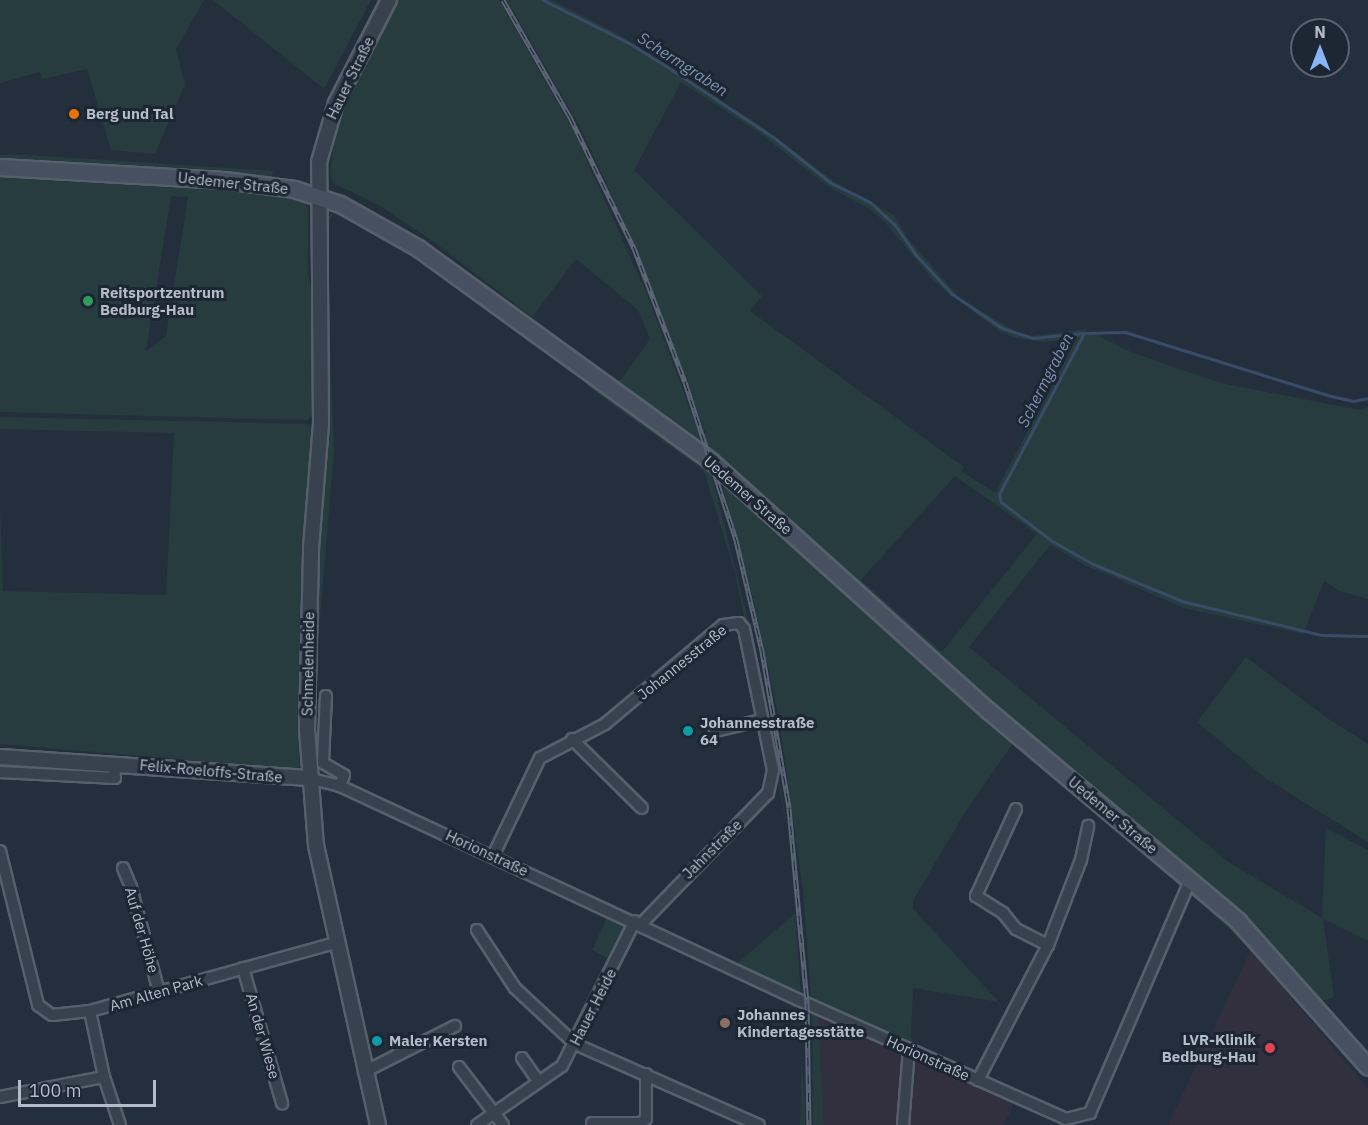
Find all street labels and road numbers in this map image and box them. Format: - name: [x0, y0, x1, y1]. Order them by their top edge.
- street label: Hauer Straße: [322, 34, 378, 122]
- street label: Uedemer Straße: [177, 168, 289, 198]
- street label: Uedemer Straße: [700, 452, 796, 538]
- street label: Schmelenheide: [298, 612, 318, 716]
- street label: Johannesstraße: [634, 621, 730, 703]
- street label: Felix-Roeloffs-Straße: [139, 756, 283, 786]
- street label: Uedemer Straße: [1065, 772, 1161, 858]
- street label: Jahnstraße: [679, 816, 745, 882]
- street label: Horionstraße: [443, 826, 531, 880]
- street label: Auf der Höhe: [121, 885, 163, 975]
- street label: Hauer Heide: [566, 966, 620, 1048]
- street label: Am Alten Park: [108, 971, 204, 1015]
- street label: An der Wiese: [242, 991, 284, 1081]
- street label: Horionstraße: [884, 1032, 972, 1084]

